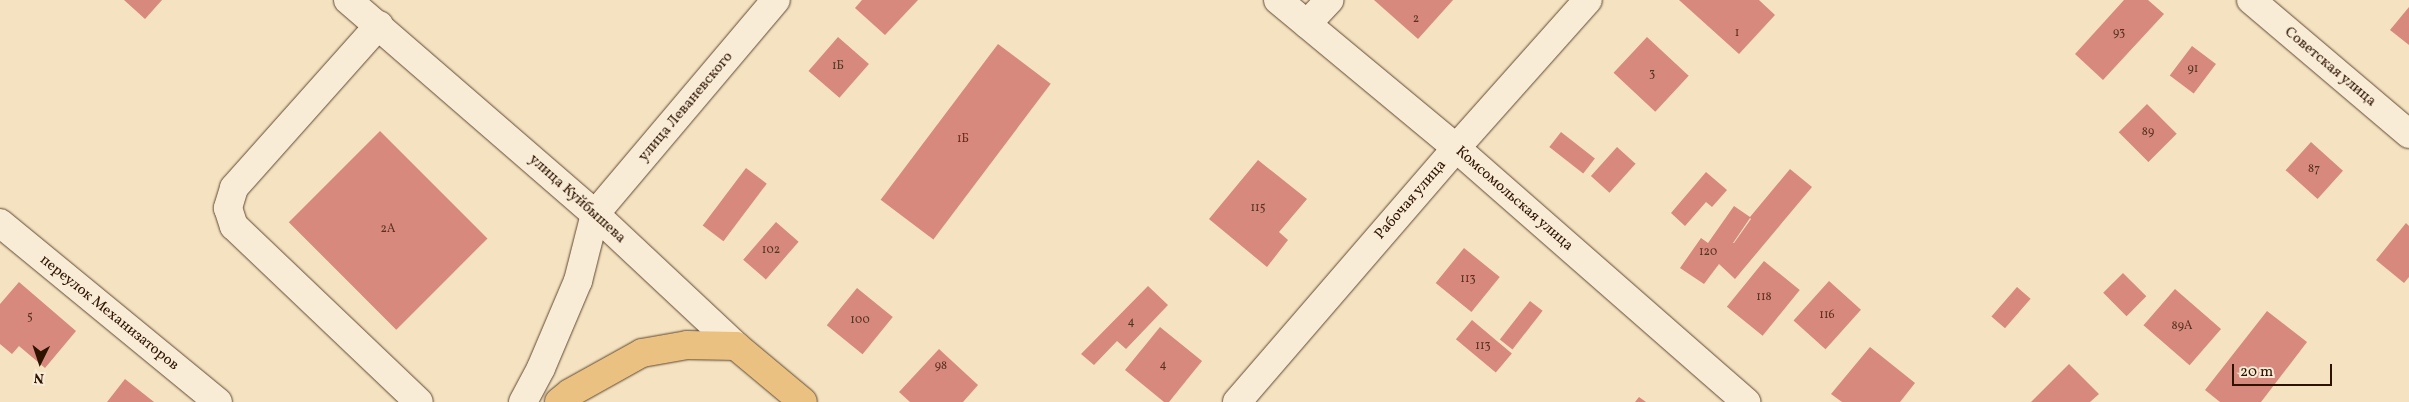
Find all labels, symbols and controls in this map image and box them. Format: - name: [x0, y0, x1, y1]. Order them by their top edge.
- house number: 2: [1413, 13, 1419, 27]
- street label: Советская улица: [2280, 23, 2380, 111]
- house number: 1: [1735, 27, 1739, 41]
- house number: 93: [2113, 27, 2125, 41]
- street label: улица Леваневского: [635, 48, 737, 166]
- house number: 1Б: [832, 60, 844, 74]
- house number: 91: [2188, 63, 2198, 77]
- house number: 3: [1649, 68, 1655, 82]
- house number: 89: [2142, 126, 2154, 140]
- house number: 1Б: [957, 133, 969, 147]
- street label: Комсомольская улица: [1451, 143, 1577, 255]
- street label: улица Куйбышева: [525, 151, 629, 247]
- street label: Рабочая улица: [1371, 156, 1451, 244]
- house number: 87: [2308, 163, 2320, 177]
- house number: 115: [1250, 202, 1266, 216]
- house number: 2А: [381, 223, 395, 237]
- house number: 102: [762, 244, 780, 258]
- house number: 120: [1699, 246, 1717, 260]
- street label: переулок Механизаторов: [36, 251, 182, 375]
- house number: 113: [1460, 273, 1476, 287]
- house number: 118: [1756, 291, 1772, 305]
- house number: 116: [1819, 309, 1835, 323]
- house number: 5: [27, 311, 33, 325]
- house number: 100: [850, 314, 870, 328]
- house number: 4: [1127, 316, 1135, 330]
- house number: 89А: [2172, 320, 2192, 334]
- north arrow: [15, 337, 65, 387]
- house number: 113: [1475, 340, 1491, 354]
- scale bar: [2234, 354, 2334, 386]
- house number: 4: [1159, 359, 1167, 373]
- house number: 98: [935, 360, 947, 374]
- text: 20 m: [2240, 362, 2273, 383]
- text: N: [33, 368, 45, 387]

